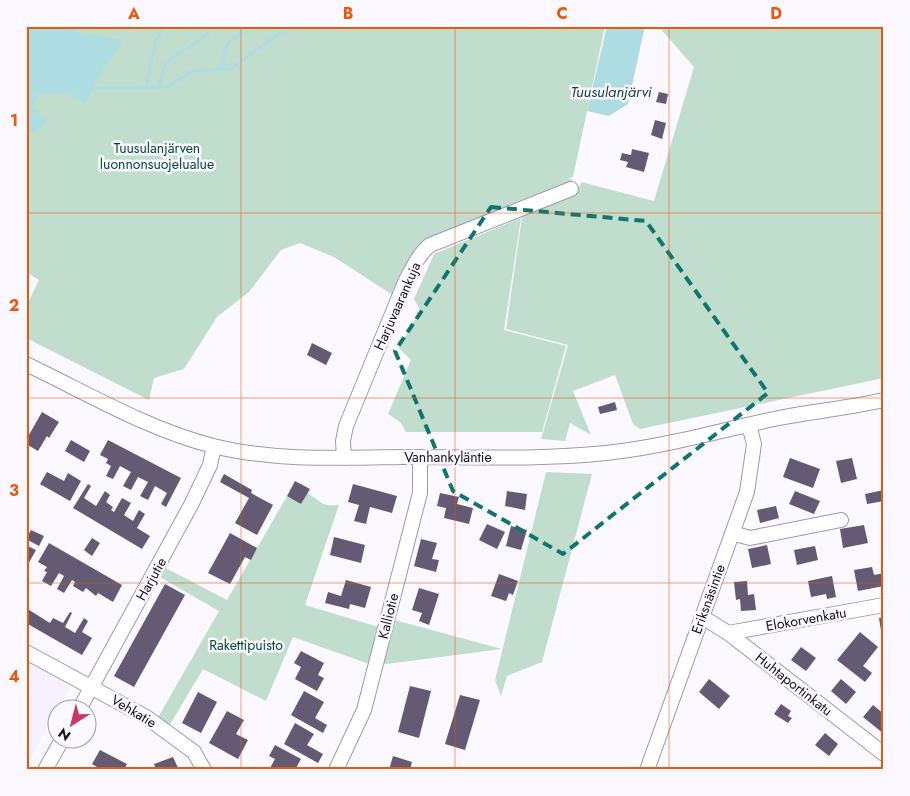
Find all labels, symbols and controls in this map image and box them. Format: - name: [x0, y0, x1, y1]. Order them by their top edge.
- text: A: [127, 2, 140, 25]
- text: B: [343, 2, 353, 25]
- text: C: [556, 2, 568, 25]
- text: D: [770, 2, 782, 25]
- water label: Tuusulanjärvi: [570, 81, 652, 103]
- text: 1: [10, 109, 18, 132]
- park label: Tuusulanjärven luonnonsuojelualue: [100, 138, 214, 174]
- street label: Harjuvaarankuja: [369, 259, 425, 353]
- text: 2: [9, 294, 19, 317]
- street label: Vanhankyläntie: [404, 447, 492, 467]
- text: 3: [9, 479, 19, 502]
- street label: Harjutie: [131, 554, 171, 604]
- street label: Eriksnäsintie: [686, 561, 730, 637]
- street label: Kalliotie: [373, 591, 403, 641]
- street label: Elokorvenkatu: [764, 602, 848, 636]
- park label: Rakettipuisto: [209, 635, 283, 655]
- street label: Huhtaportinkatu: [751, 647, 837, 721]
- text: 4: [8, 665, 20, 688]
- street label: Vehkatie: [108, 690, 160, 732]
- north arrow: [48, 698, 98, 748]
- text: N: [54, 723, 75, 746]

